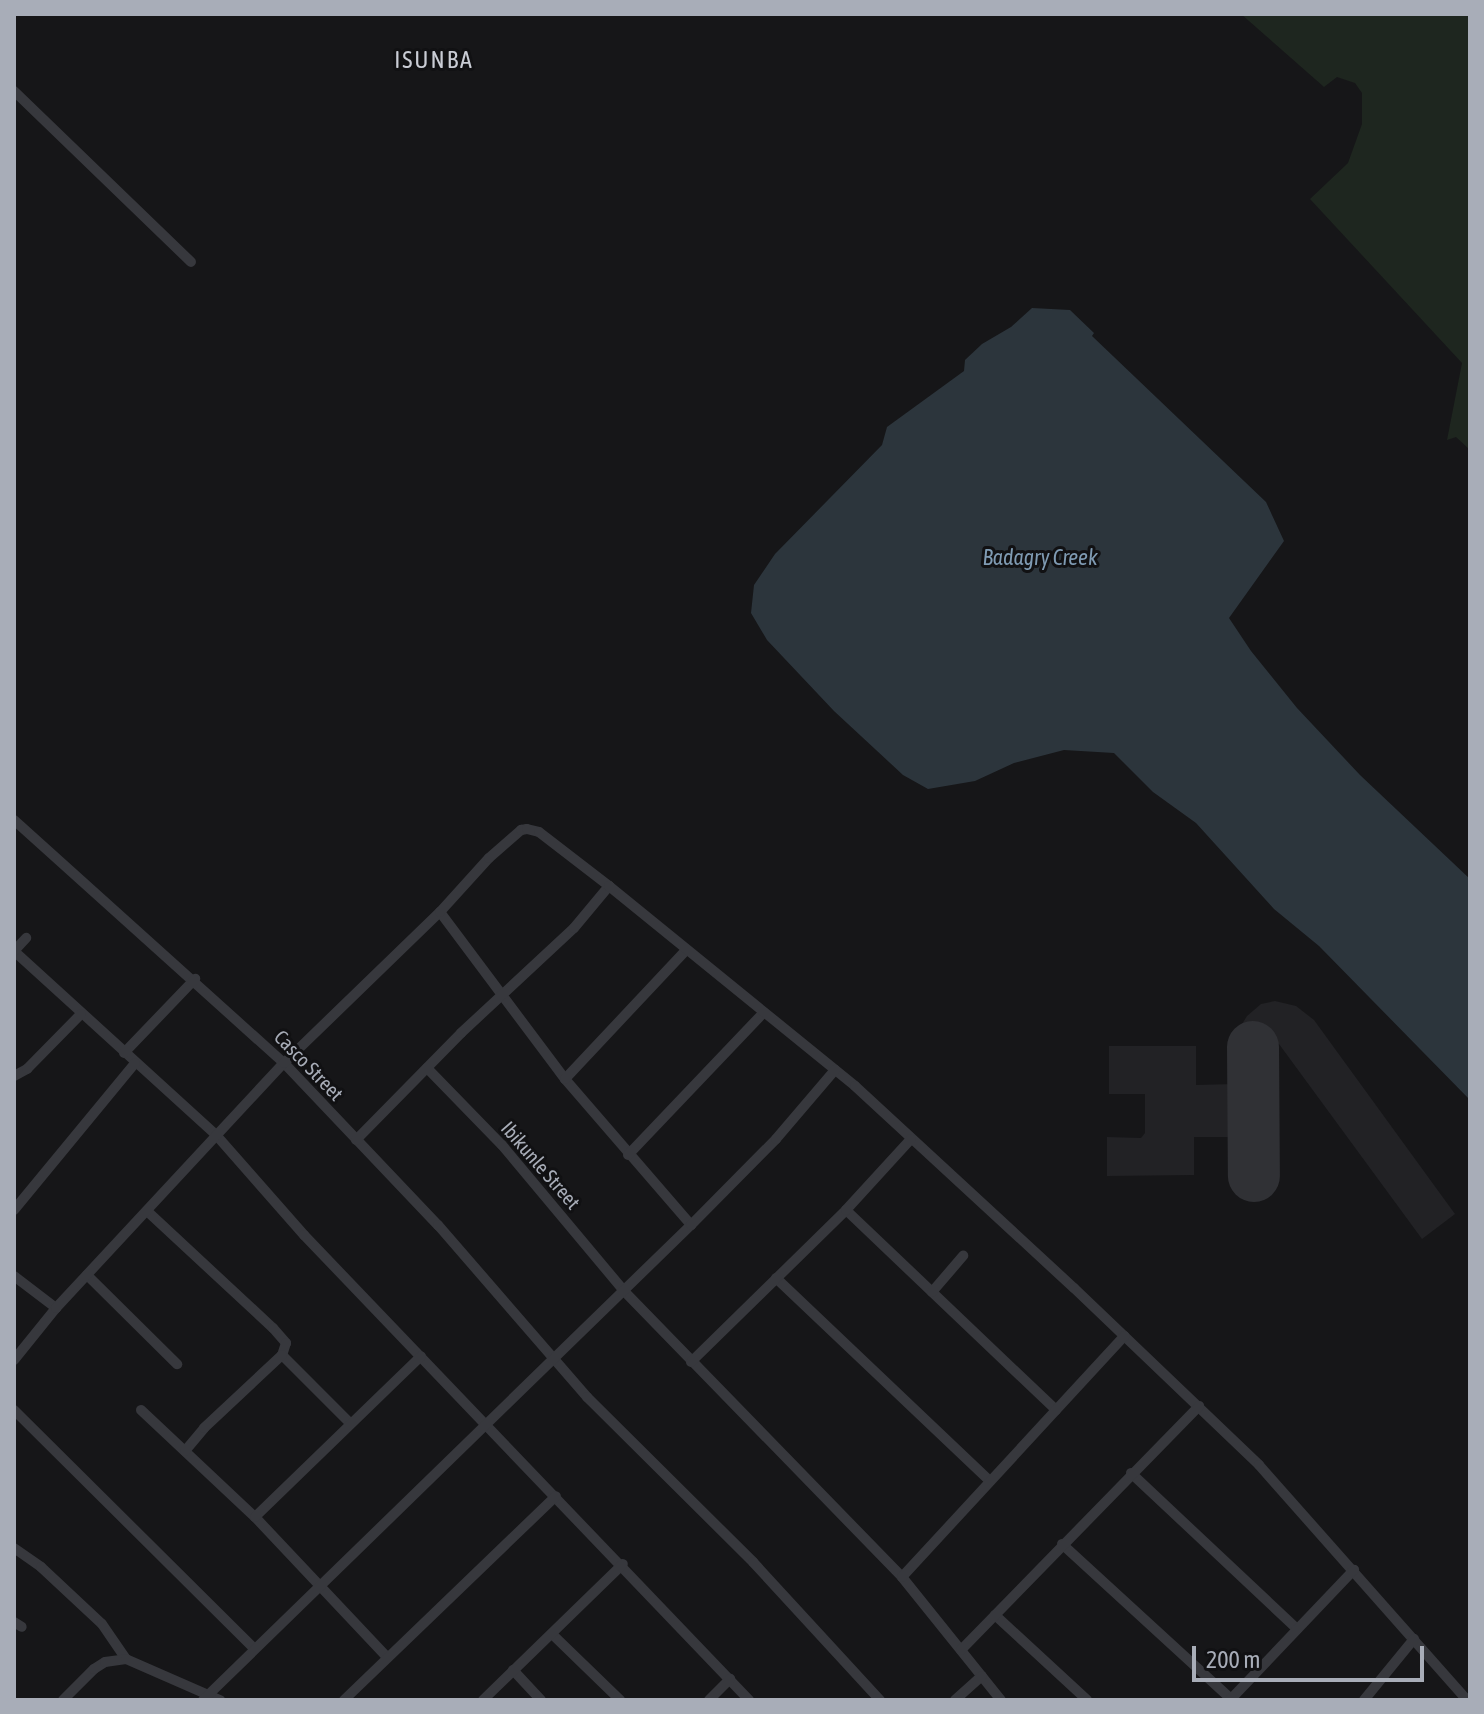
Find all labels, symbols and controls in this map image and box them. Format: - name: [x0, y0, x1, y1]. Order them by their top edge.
- district label: ISUNBA: [394, 46, 474, 74]
- water label: Badagry Creek: [982, 545, 1098, 571]
- street label: Casco Street: [270, 1025, 348, 1105]
- street label: Ibikunle Street: [496, 1116, 586, 1214]
- scale bar: [1196, 1630, 1428, 1680]
- text: 200 m: [1206, 1646, 1260, 1673]

